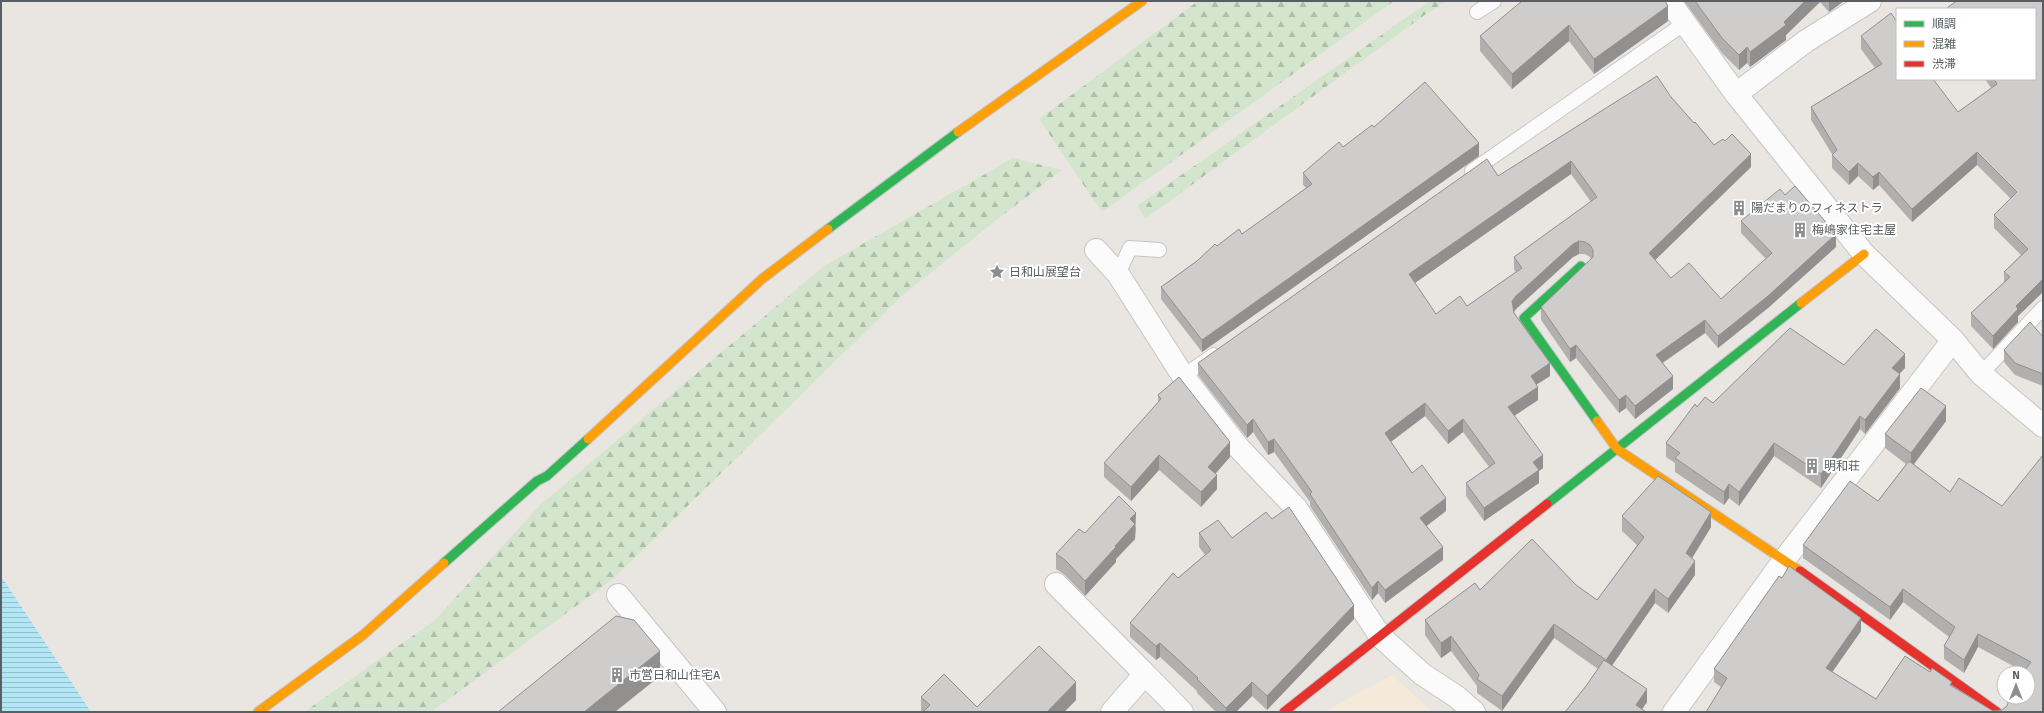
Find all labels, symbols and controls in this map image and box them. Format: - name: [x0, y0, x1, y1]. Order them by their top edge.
- legend: [1896, 8, 2036, 80]
- text: 順調: [1932, 17, 1956, 32]
- text: 混雑: [1932, 37, 1956, 52]
- text: 渋滞: [1932, 57, 1956, 72]
- building icon: 陽だまりのフィネストラ: [1730, 199, 1748, 217]
- place label: 陽だまりのフィネストラ: [1751, 201, 1883, 216]
- building icon: 梅嶋家住宅主屋: [1791, 221, 1809, 239]
- place label: 梅嶋家住宅主屋: [1812, 223, 1896, 238]
- place icon: 日和山展望台: [988, 263, 1006, 281]
- place label: 日和山展望台: [1009, 265, 1081, 280]
- building icon: 明和荘: [1803, 457, 1821, 475]
- place label: 明和荘: [1824, 459, 1860, 474]
- north arrow: [1996, 665, 2036, 705]
- building icon: 市営日和山住宅A: [608, 666, 626, 684]
- place label: 市営日和山住宅A: [629, 668, 721, 683]
- text: N: [2012, 669, 2020, 682]

